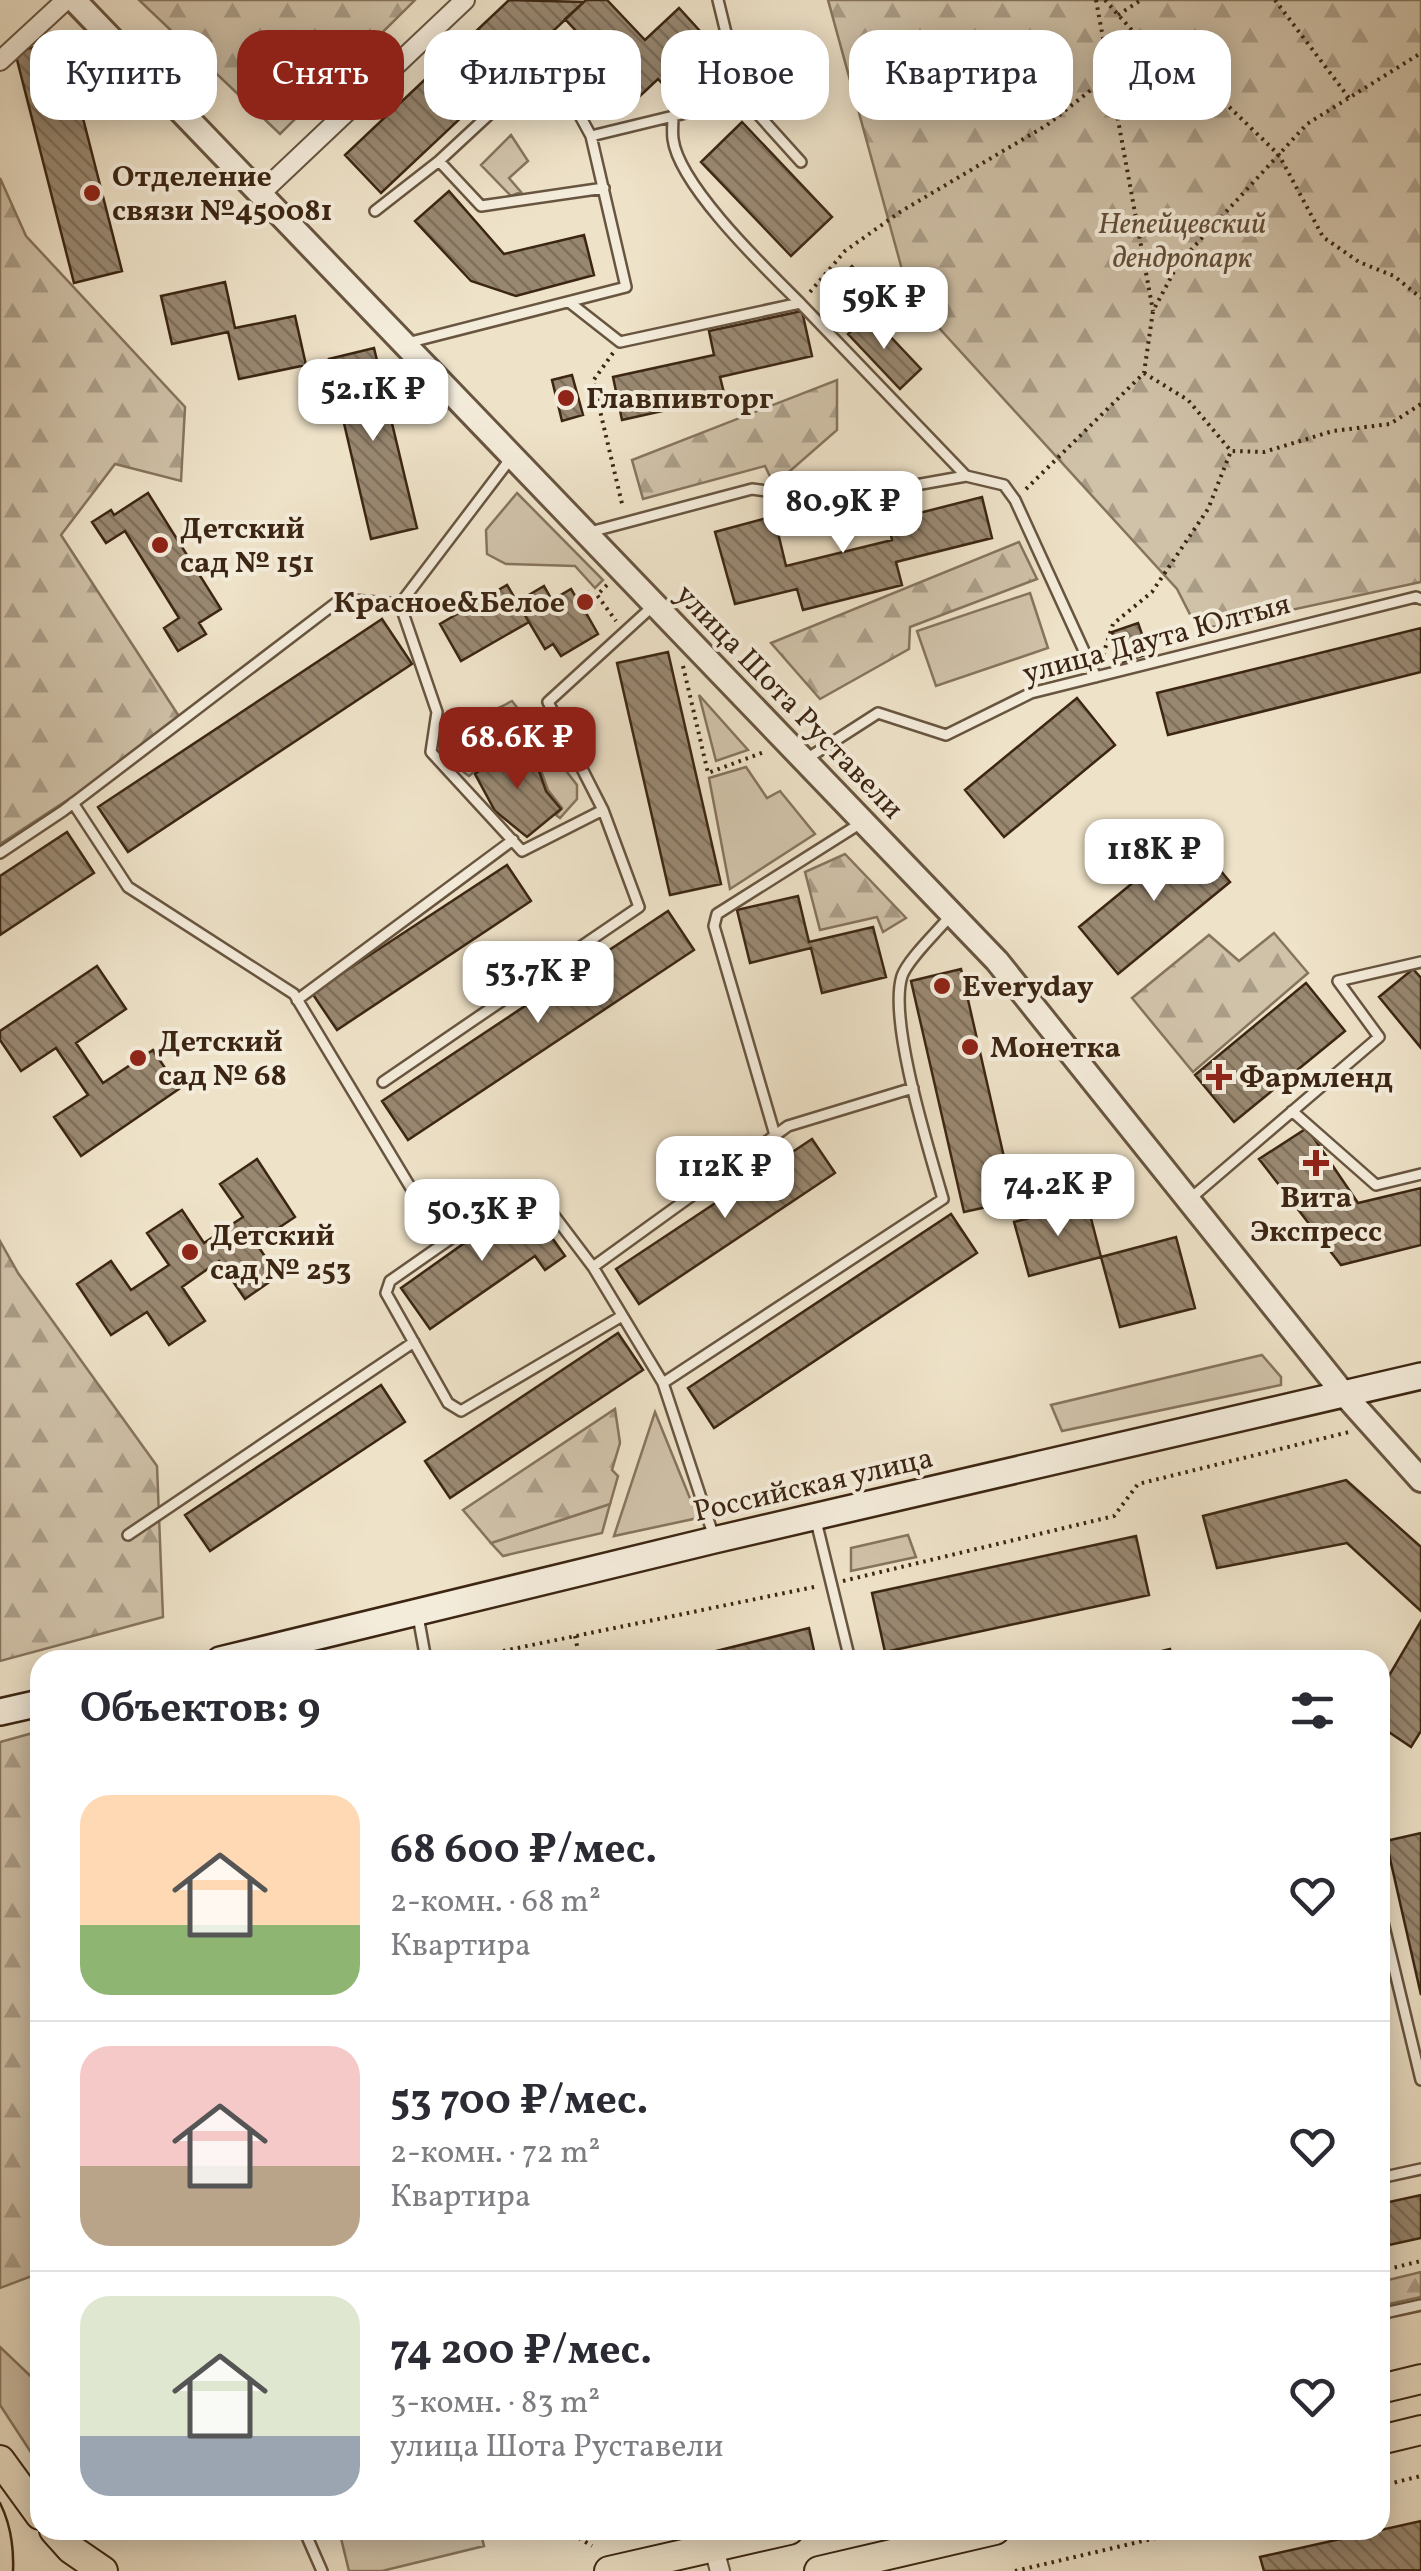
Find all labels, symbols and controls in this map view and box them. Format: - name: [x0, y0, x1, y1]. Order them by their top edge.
- chip: Купить: [30, 30, 217, 120]
- chip: Снять: [237, 30, 404, 120]
- chip: Фильтры: [424, 30, 641, 120]
- chip: Новое: [661, 30, 829, 120]
- chip: Квартира: [849, 30, 1073, 120]
- chip: Дом: [1093, 30, 1231, 120]
- place label: Отделение связи №450081: [112, 157, 333, 233]
- marker: Отделение связи №450081: [81, 182, 103, 204]
- park label: Непейцевский дендропарк: [1098, 204, 1266, 280]
- pin: 59K ₽: [814, 267, 954, 352]
- text: 59K ₽: [842, 277, 926, 321]
- pin: 52.1K ₽: [281, 359, 465, 444]
- text: 52.1K ₽: [320, 369, 426, 413]
- place label: Главпивторг: [586, 379, 774, 421]
- marker: Главпивторг: [555, 387, 577, 409]
- pin: 80.9K ₽: [751, 471, 935, 556]
- text: 80.9K ₽: [785, 481, 901, 525]
- place label: Детский сад № 151: [180, 509, 315, 585]
- marker: Детский сад № 151: [149, 534, 171, 556]
- street label: улица Шота Руставели: [665, 575, 912, 829]
- place label: Красное&Белое: [333, 583, 565, 625]
- street label: улица Даута Юлтыя: [1018, 584, 1295, 696]
- marker: Красное&Белое: [574, 591, 596, 613]
- pin: 68.6K ₽: [425, 707, 609, 792]
- text: 68.6K ₽: [461, 717, 573, 761]
- pin: 118K ₽: [1073, 819, 1235, 904]
- text: 118K ₽: [1107, 829, 1201, 873]
- pin: 53.7K ₽: [446, 941, 630, 1026]
- text: 53.7K ₽: [485, 951, 591, 995]
- place label: Everyday: [962, 967, 1094, 1009]
- marker: Everyday: [931, 975, 953, 997]
- place label: Детский сад № 68: [158, 1022, 287, 1098]
- place label: Монетка: [990, 1028, 1121, 1070]
- marker: Монетка: [959, 1036, 981, 1058]
- marker: Детский сад № 68: [127, 1047, 149, 1069]
- place label: Фармленд: [1239, 1058, 1393, 1100]
- marker: Фармленд: [1208, 1066, 1230, 1088]
- pin: 112K ₽: [644, 1136, 806, 1221]
- text: 112K ₽: [678, 1146, 772, 1190]
- marker: Вита Экспресс: [1305, 1152, 1327, 1174]
- pin: 74.2K ₽: [966, 1154, 1150, 1239]
- text: 74.2K ₽: [1003, 1164, 1113, 1208]
- place label: Вита Экспресс: [1250, 1178, 1382, 1254]
- pin: 50.3K ₽: [390, 1179, 574, 1264]
- text: 50.3K ₽: [426, 1189, 538, 1233]
- place label: Детский сад № 253: [210, 1216, 351, 1292]
- marker: Детский сад № 253: [179, 1241, 201, 1263]
- street label: Российская улица: [689, 1438, 937, 1534]
- text: Объектов: 9: [80, 1681, 320, 1740]
- icon: filters: [1285, 1683, 1340, 1738]
- text: 68 600 ₽/мес.: [390, 1822, 657, 1881]
- icon: home: [160, 1835, 280, 1955]
- icon: heart: [1285, 1868, 1340, 1923]
- text: 2-комн. · 68 m²: [390, 1881, 601, 1925]
- text: Квартира: [390, 1925, 531, 1969]
- text: 53 700 ₽/мес.: [390, 2073, 649, 2132]
- icon: home: [160, 2086, 280, 2206]
- icon: heart: [1285, 2119, 1340, 2174]
- text: 2-комн. · 72 m²: [390, 2132, 600, 2176]
- text: Квартира: [390, 2176, 531, 2220]
- text: 74 200 ₽/мес.: [390, 2323, 652, 2382]
- icon: home: [160, 2336, 280, 2456]
- icon: heart: [1285, 2369, 1340, 2424]
- text: 3-комн. · 83 m²: [390, 2382, 600, 2426]
- text: улица Шота Руставели: [390, 2426, 723, 2470]

